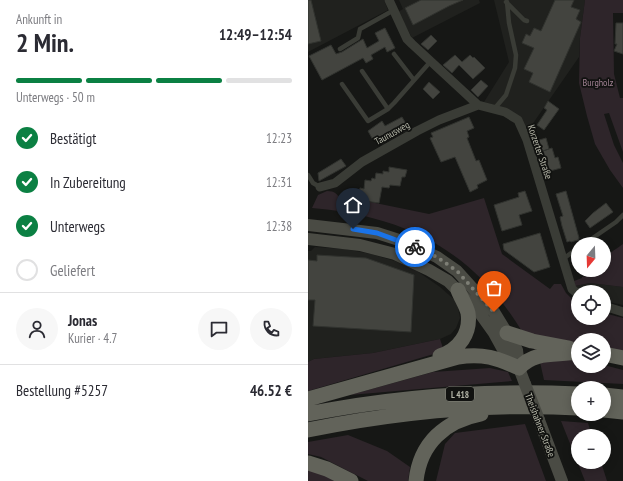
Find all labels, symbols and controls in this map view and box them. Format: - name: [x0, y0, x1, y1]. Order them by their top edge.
- text: Ankunft in: [16, 11, 62, 28]
- text: 12:49–12:54: [219, 25, 292, 44]
- text: 2 Min.: [16, 26, 74, 59]
- park label: Burgholz: [583, 76, 614, 89]
- text: Unterwegs · 50 m: [16, 89, 95, 106]
- street label: Taunusweg: [372, 118, 412, 148]
- street label: Korzerter Straße: [525, 123, 555, 181]
- icon: check: [16, 127, 38, 149]
- text: Bestätigt: [50, 129, 96, 148]
- text: 12:23: [266, 130, 292, 147]
- icon: check: [16, 171, 38, 193]
- text: In Zubereitung: [50, 173, 126, 192]
- text: 12:31: [266, 174, 292, 191]
- pin: [336, 188, 370, 229]
- icon: home: [342, 194, 364, 216]
- icon: check: [16, 215, 38, 237]
- text: Unterwegs: [50, 217, 105, 236]
- text: 12:38: [266, 218, 292, 235]
- courier: [395, 227, 435, 267]
- icon: bike: [404, 236, 426, 258]
- north arrow: [571, 237, 611, 277]
- map controls: [571, 237, 611, 469]
- text: Geliefert: [50, 261, 95, 280]
- pin: [477, 271, 511, 312]
- icon: bag: [483, 277, 505, 299]
- button: locate: [571, 285, 611, 325]
- button: person: [16, 308, 58, 350]
- button: chat: [198, 308, 240, 350]
- button: phone: [250, 308, 292, 350]
- text: Jonas: [68, 311, 97, 330]
- text: Kurier · 4.7: [68, 330, 117, 347]
- button: layers: [571, 333, 611, 373]
- text: Bestellung #5257: [16, 381, 108, 400]
- text: 46.52 €: [250, 381, 292, 400]
- button: +: [571, 381, 611, 421]
- road number: L 418: [446, 387, 474, 401]
- street label: Theishahner Straße: [522, 391, 558, 459]
- button: −: [571, 429, 611, 469]

